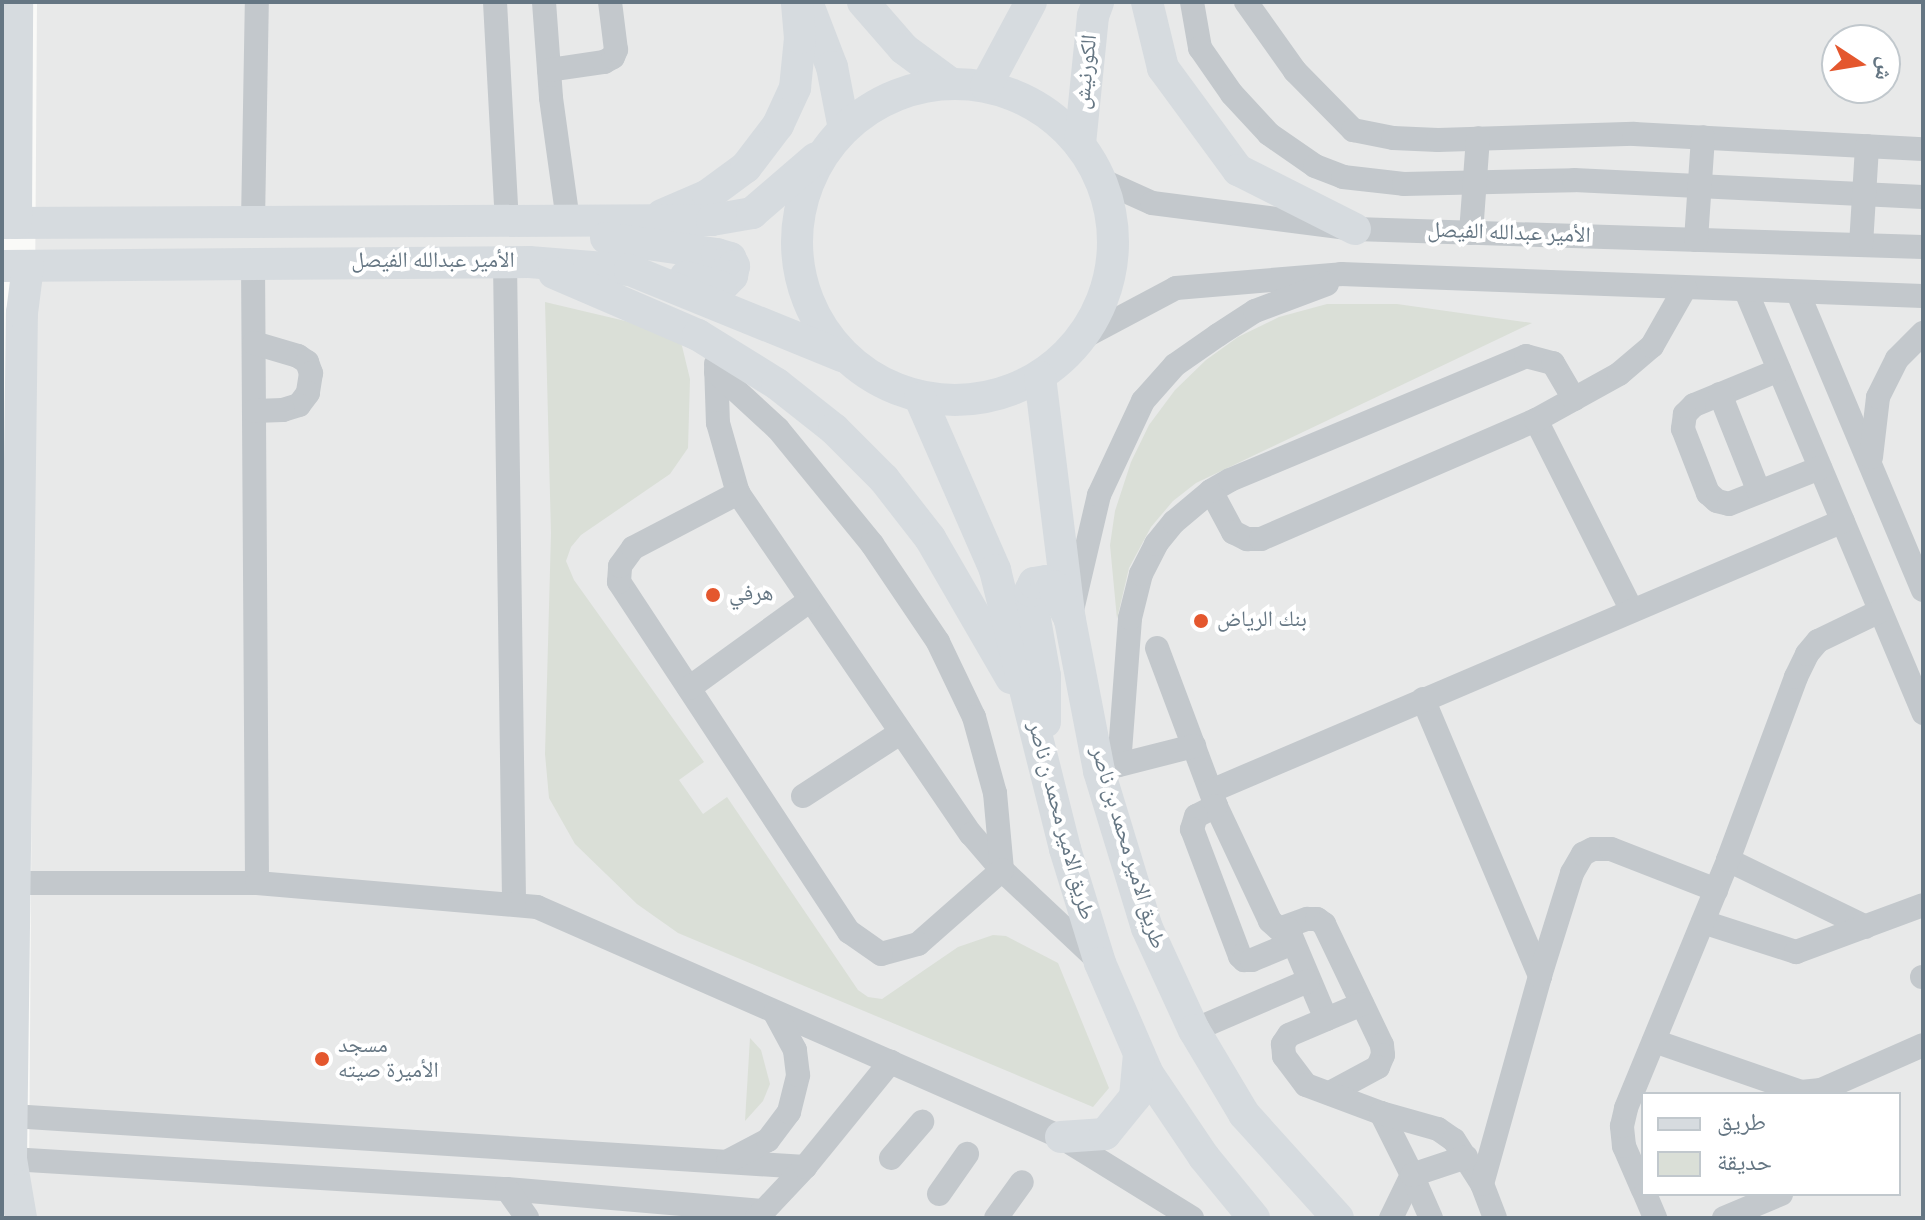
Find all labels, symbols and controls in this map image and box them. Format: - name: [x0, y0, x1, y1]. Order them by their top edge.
- north arrow: [1821, 24, 1901, 104]
- street label: الكورنيش: [1070, 33, 1104, 111]
- text: ش: [1867, 54, 1899, 83]
- street label: الأمير عبدالله الفيصل: [1427, 218, 1591, 250]
- street label: الأمير عبدالله الفيصل: [351, 249, 515, 275]
- place label: هرفي: [729, 582, 773, 608]
- marker: هرفي: [704, 586, 722, 604]
- place label: بنك الرياض: [1217, 608, 1307, 634]
- marker: بنك الرياض: [1192, 612, 1210, 630]
- street label: طريق الامير محمد ن ناصر: [1021, 719, 1099, 923]
- street label: طريق الامير محمد بن ناصر: [1084, 744, 1170, 952]
- place label: مسجد الأميرة صيته: [338, 1033, 439, 1084]
- marker: مسجد الأميرة صيته: [313, 1050, 331, 1068]
- legend: [1641, 1092, 1901, 1196]
- text: طريق: [1717, 1109, 1766, 1139]
- text: حديقة: [1717, 1149, 1772, 1179]

